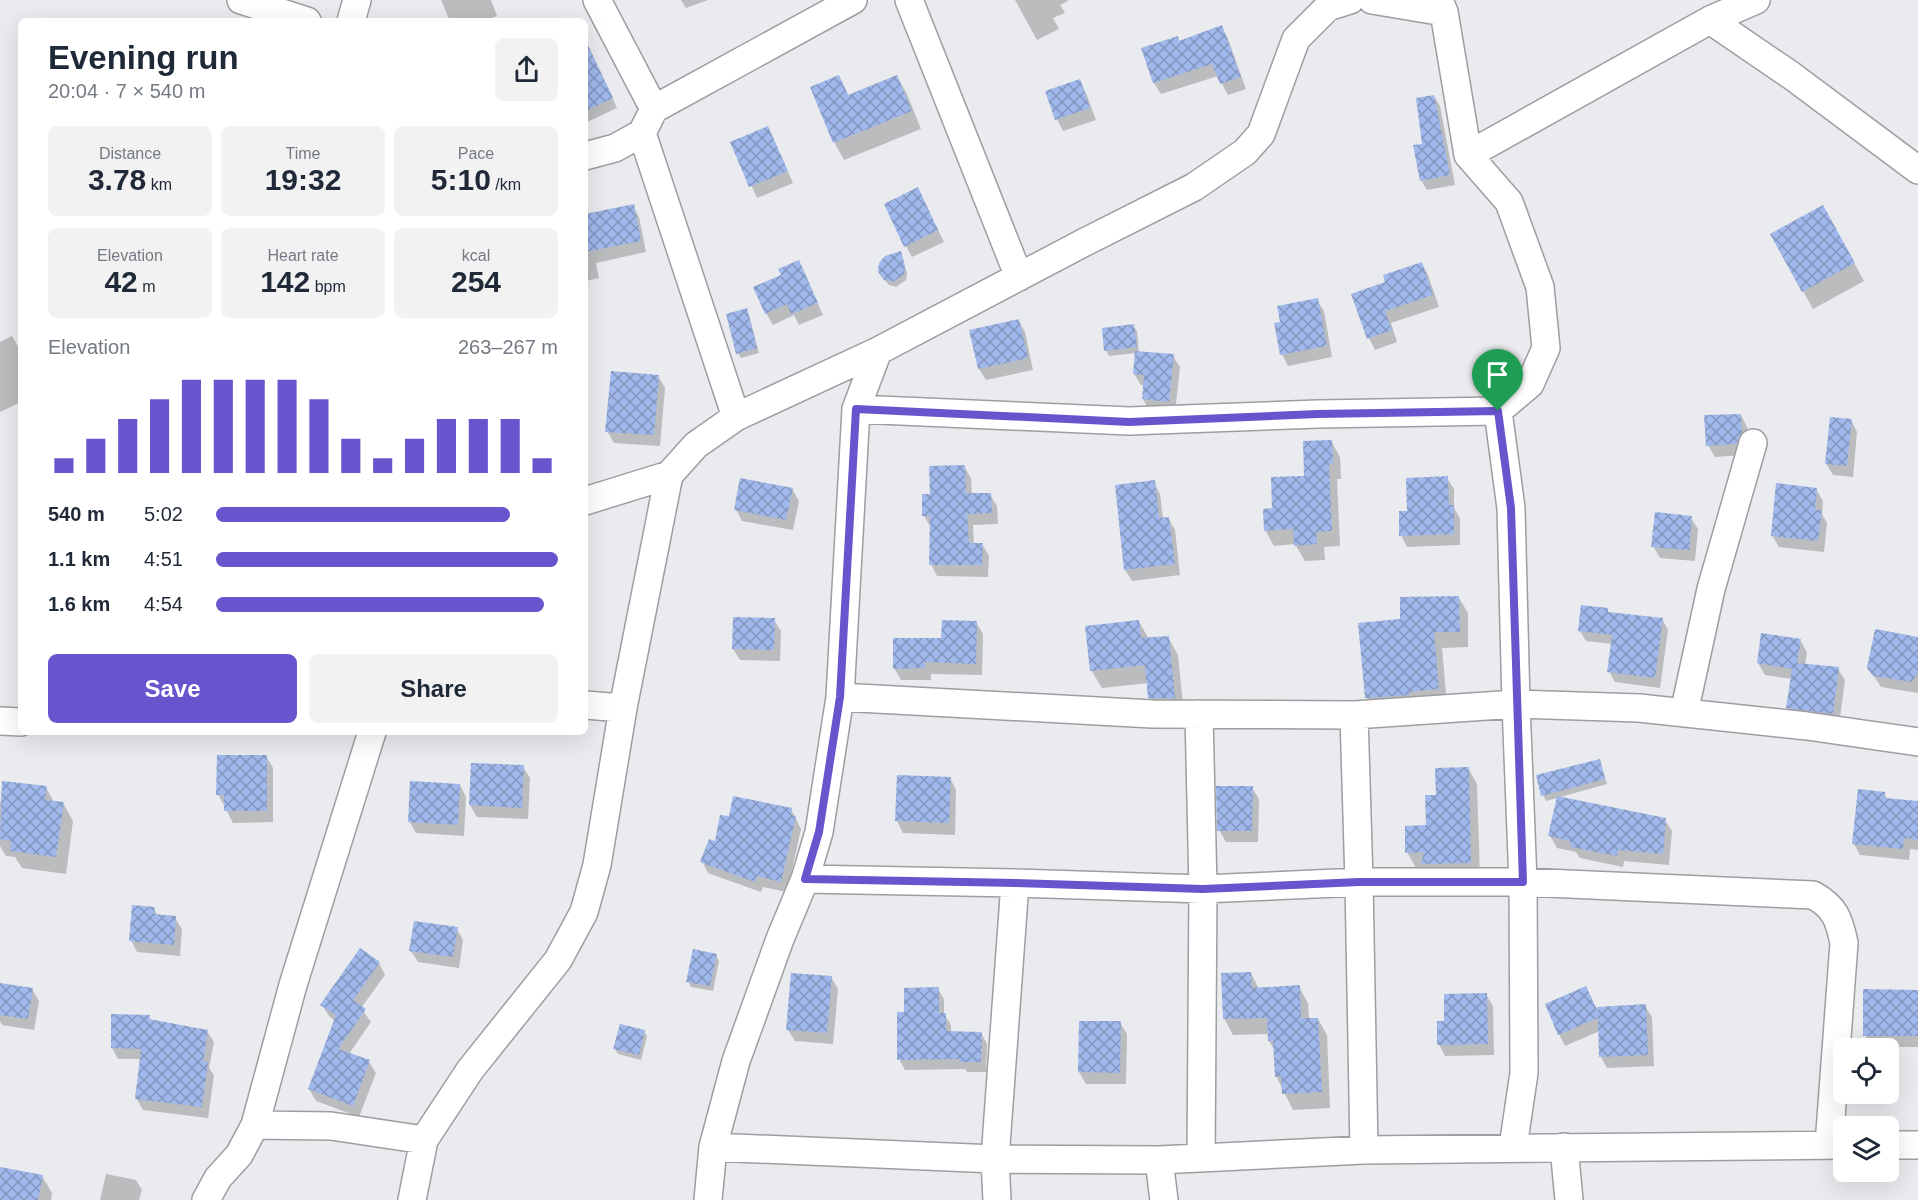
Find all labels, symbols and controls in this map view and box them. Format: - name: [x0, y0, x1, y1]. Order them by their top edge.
- button: share: [495, 38, 558, 101]
- text: Evening run: [48, 39, 239, 76]
- text: 20:04 · 7 × 540 m: [48, 80, 205, 102]
- text: Distance: [99, 145, 161, 162]
- text: Time: [286, 145, 320, 162]
- text: Pace: [458, 145, 494, 162]
- text: 3.78: [88, 163, 146, 196]
- text: 19:32: [265, 163, 341, 196]
- text: 5:10: [431, 163, 491, 196]
- text: km: [146, 176, 172, 193]
- text: /km: [491, 176, 521, 193]
- text: Elevation: [97, 247, 163, 264]
- text: Heart rate: [267, 247, 339, 264]
- text: kcal: [462, 247, 490, 264]
- text: 42: [104, 265, 138, 298]
- text: 142: [260, 265, 310, 298]
- text: 254: [451, 265, 501, 298]
- text: m: [138, 278, 156, 295]
- text: bpm: [310, 278, 346, 295]
- text: Elevation: [48, 336, 130, 358]
- text: 263–267 m: [458, 336, 558, 358]
- pin: [1472, 349, 1523, 411]
- icon: arrive: [1481, 358, 1514, 391]
- text: 540 m: [48, 503, 105, 525]
- text: 5:02: [144, 503, 183, 525]
- text: 1.1 km: [48, 548, 110, 570]
- text: 4:51: [144, 548, 183, 570]
- text: 1.6 km: [48, 593, 110, 615]
- text: 4:54: [144, 593, 183, 615]
- button: Save: [48, 654, 297, 723]
- button: Share: [309, 654, 558, 723]
- map controls: [1833, 1038, 1899, 1182]
- button: locate: [1833, 1038, 1899, 1104]
- button: layers: [1833, 1116, 1899, 1182]

